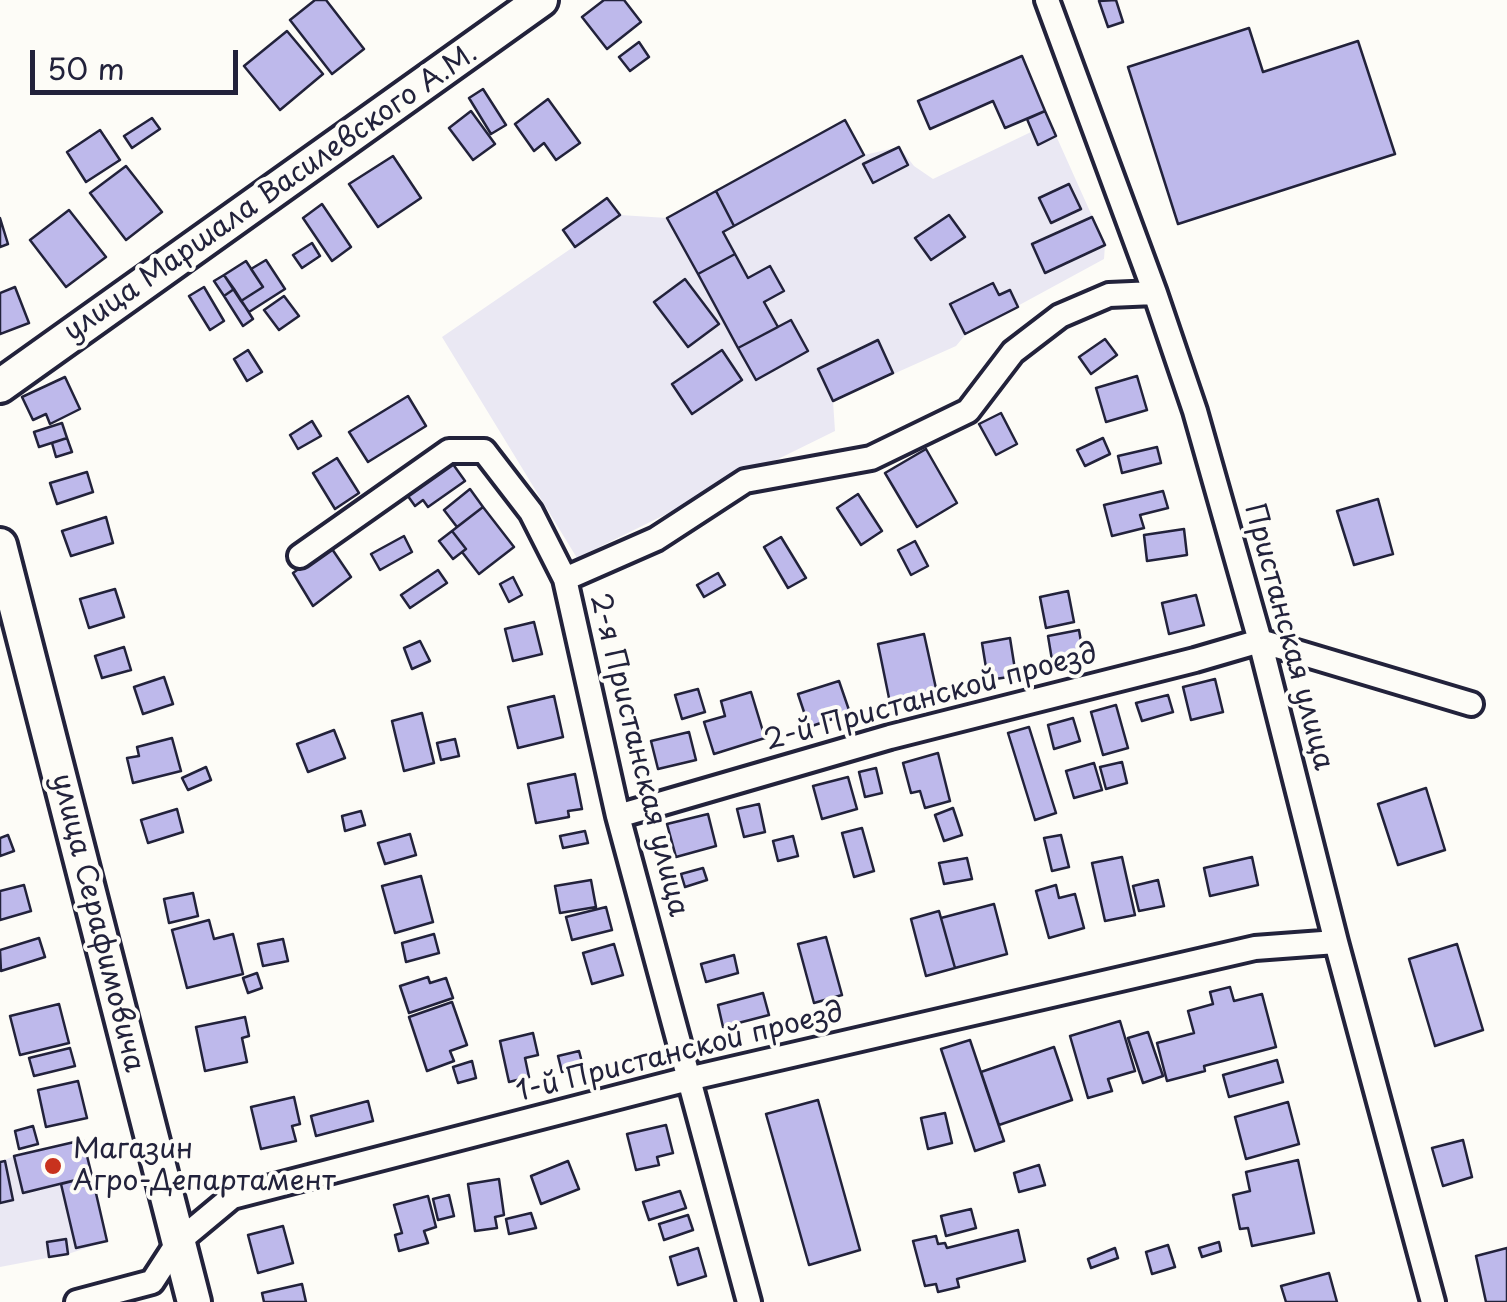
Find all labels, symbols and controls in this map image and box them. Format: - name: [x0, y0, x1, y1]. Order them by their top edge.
- scale bar: [35, 30, 242, 92]
- street label: улица Маршала Василевского А.М.: [58, 37, 484, 349]
- text: 50 m: [47, 45, 125, 90]
- street label: Пристанская улица: [1236, 500, 1340, 774]
- street label: 2-я Пристанская улица: [582, 590, 694, 920]
- street label: 2-й Пристанской проезд: [761, 637, 1101, 759]
- street label: улица Серафимовича: [44, 770, 150, 1076]
- street label: 1-й Пристанской проезд: [513, 996, 847, 1110]
- place label: Магазин Агро-Департамент: [73, 1133, 336, 1199]
- marker: Магазин Агро-Департамент: [42, 1155, 64, 1177]

